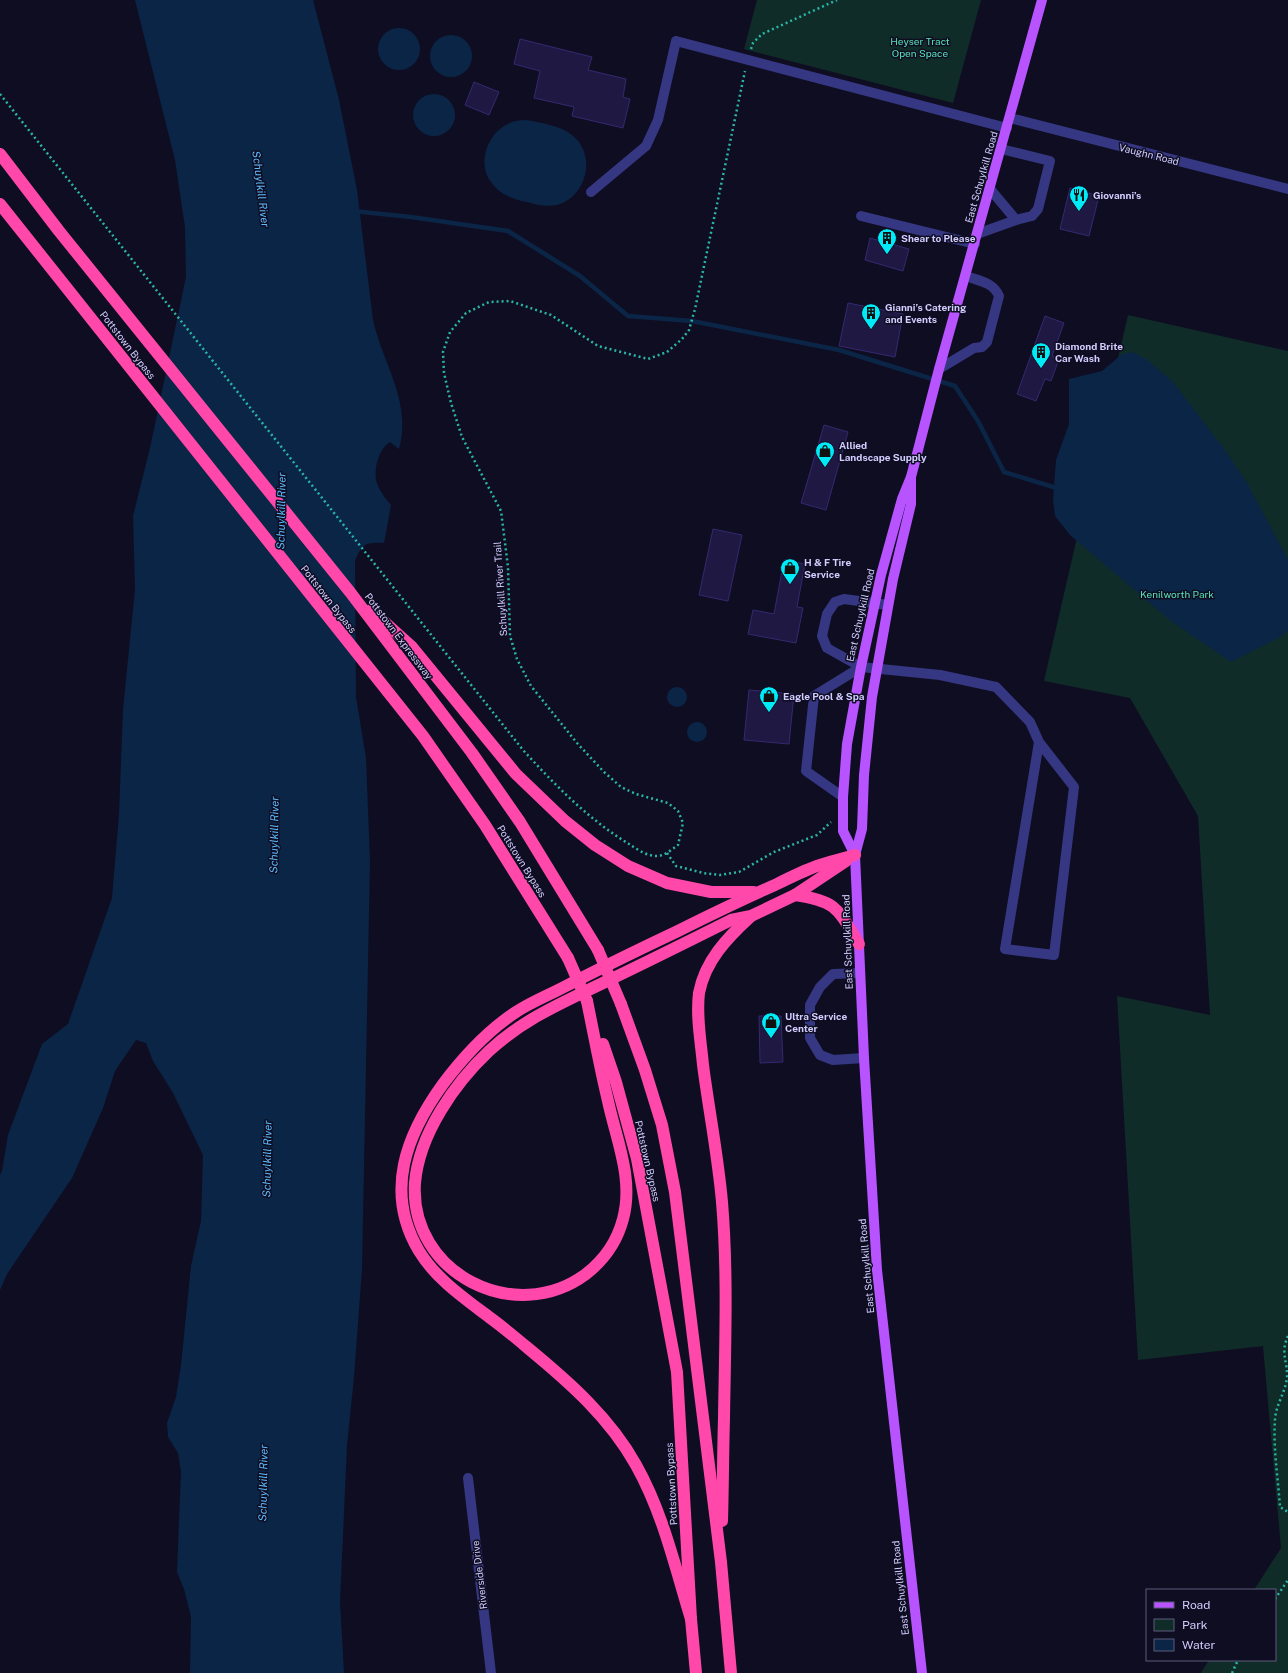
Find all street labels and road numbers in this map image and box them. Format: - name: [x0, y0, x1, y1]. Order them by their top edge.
- street label: East Schuylkill Road: [962, 130, 1000, 224]
- street label: Vaughn Road: [1118, 141, 1180, 167]
- street label: Pottstown Bypass: [98, 309, 158, 381]
- street label: Schuylkill River Trail: [491, 541, 509, 637]
- street label: Pottstown Bypass: [299, 563, 359, 635]
- street label: East Schuylkill Road: [843, 567, 877, 663]
- street label: Pottstown Expressway: [363, 590, 436, 682]
- street label: Pottstown Bypass: [495, 823, 549, 899]
- street label: East Schuylkill Road: [839, 894, 855, 990]
- street label: Pottstown Bypass: [633, 1119, 663, 1203]
- street label: East Schuylkill Road: [856, 1218, 876, 1314]
- street label: Pottstown Bypass: [663, 1442, 679, 1526]
- street label: Riverside Drive: [469, 1540, 489, 1610]
- street label: East Schuylkill Road: [889, 1540, 911, 1636]

